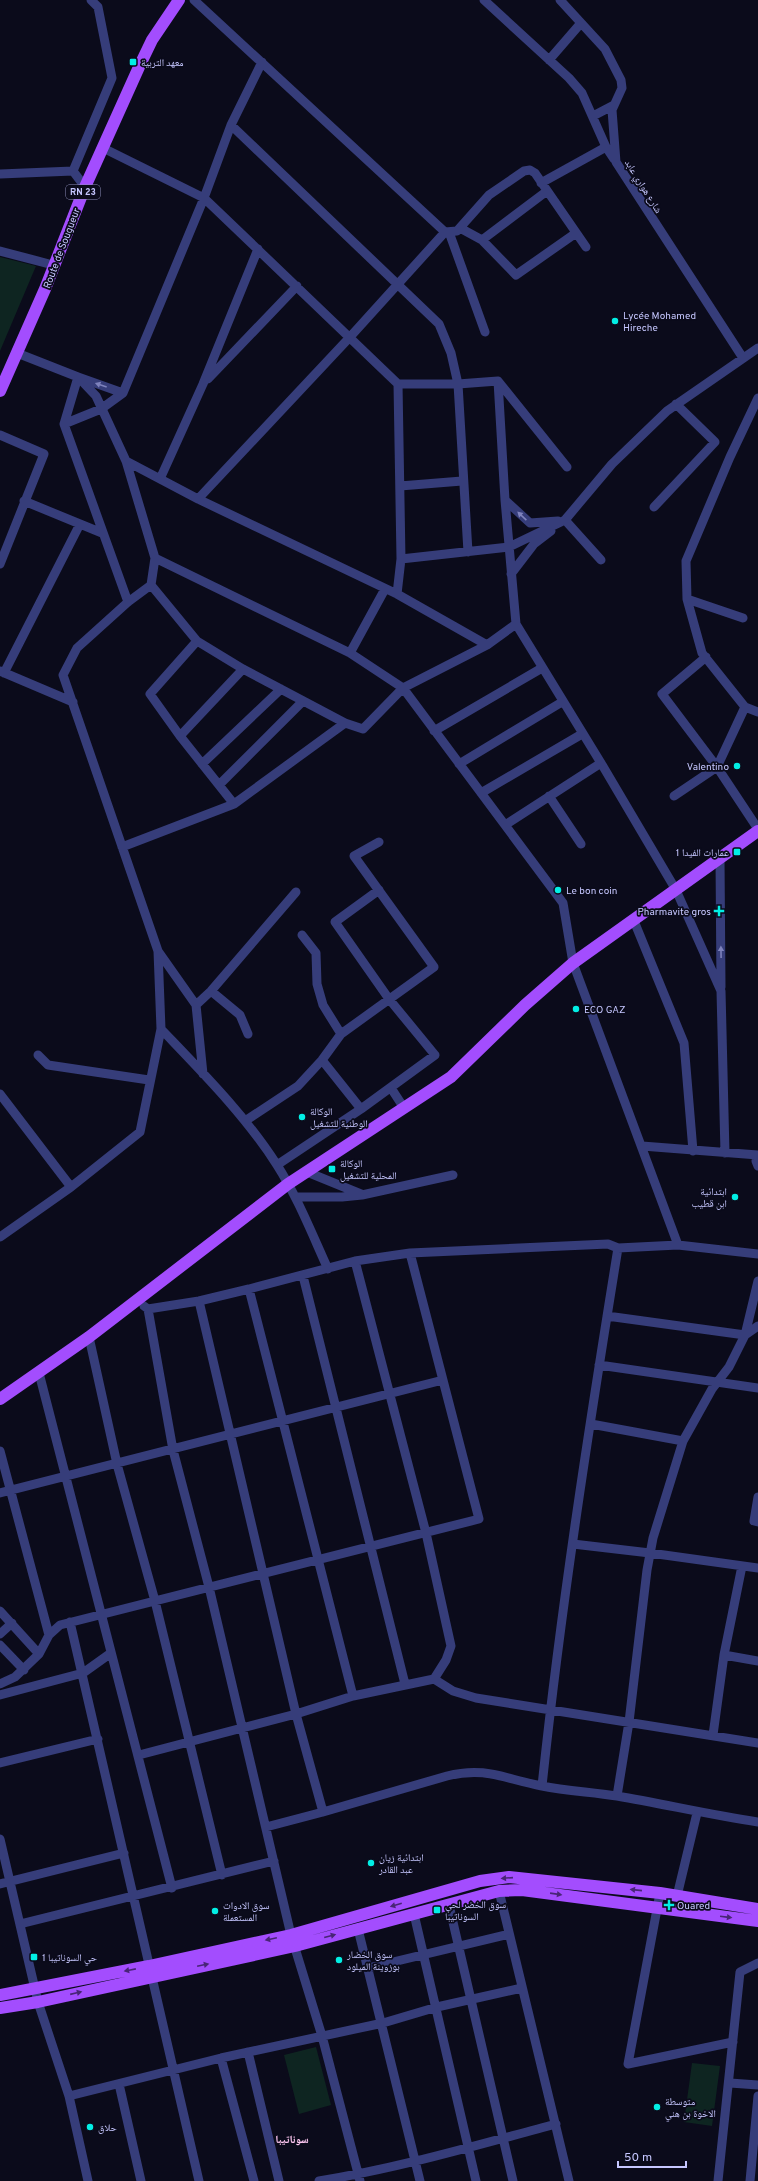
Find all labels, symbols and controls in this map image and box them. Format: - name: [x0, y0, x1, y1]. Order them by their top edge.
- marker: معهد التربية: [128, 57, 138, 67]
- place label: معهد التربية: [141, 57, 184, 70]
- street label: شارع هواري عابد: [621, 157, 665, 217]
- road number: RN 23: [66, 185, 100, 199]
- street label: Route de Sougueur: [41, 206, 84, 291]
- place label: Lycée Mohamed Hireche: [623, 310, 696, 335]
- marker: Lycée Mohamed Hireche: [610, 316, 620, 326]
- one-way arrow: [94, 382, 106, 388]
- one-way arrow: [517, 511, 527, 520]
- place label: Valentino: [687, 761, 729, 774]
- marker: Valentino: [732, 761, 742, 771]
- place label: عمارات الفيدا 1: [676, 847, 729, 860]
- marker: عمارات الفيدا 1: [732, 847, 742, 857]
- marker: Le bon coin: [553, 885, 563, 895]
- place label: Le bon coin: [566, 885, 617, 898]
- place label: Pharmavite gros: [637, 906, 711, 919]
- marker: Pharmavite gros: [714, 906, 724, 916]
- one-way arrow: [718, 945, 724, 958]
- marker: ECO GAZ: [571, 1004, 581, 1014]
- place label: ECO GAZ: [584, 1004, 626, 1017]
- place label: الوكالة الوطنية للتشغيل: [310, 1106, 368, 1131]
- marker: الوكالة الوطنية للتشغيل: [297, 1112, 307, 1122]
- place label: الوكالة المحلية للتشغيل: [340, 1158, 397, 1183]
- marker: الوكالة المحلية للتشغيل: [327, 1164, 337, 1174]
- place label: ابتدائية ابن قطيب: [691, 1186, 727, 1211]
- marker: ابتدائية ابن قطيب: [730, 1192, 740, 1202]
- place label: ابتدائية زيان عبد القادر: [378, 1852, 424, 1877]
- marker: ابتدائية زيان عبد القادر: [366, 1858, 376, 1868]
- one-way arrow: [501, 1874, 513, 1881]
- one-way arrow: [630, 1887, 643, 1893]
- one-way arrow: [550, 1891, 562, 1897]
- place label: سوق الخضر لحي السوناتيبا: [445, 1899, 506, 1924]
- place label: سوق الادوات المستعملة: [223, 1900, 270, 1925]
- marker: Ouared: [664, 1900, 674, 1910]
- place label: Ouared: [677, 1900, 710, 1913]
- one-way arrow: [390, 1902, 402, 1908]
- marker: سوق الخضر لحي السوناتيبا: [432, 1905, 442, 1915]
- marker: سوق الادوات المستعملة: [210, 1906, 220, 1916]
- one-way arrow: [720, 1914, 732, 1920]
- one-way arrow: [324, 1933, 336, 1939]
- one-way arrow: [265, 1937, 277, 1943]
- place label: سوق الخضار بوزوينة الميلود: [346, 1949, 400, 1974]
- marker: حي السوناتيبا 1: [29, 1952, 39, 1962]
- place label: حي السوناتيبا 1: [42, 1952, 98, 1966]
- marker: سوق الخضار بوزوينة الميلود: [334, 1955, 344, 1965]
- one-way arrow: [197, 1962, 209, 1968]
- one-way arrow: [124, 1967, 136, 1973]
- one-way arrow: [70, 1990, 82, 1996]
- place label: متوسطة الاخوة بن هني: [665, 2096, 716, 2122]
- marker: متوسطة الاخوة بن هني: [652, 2102, 662, 2112]
- marker: حلاق: [85, 2122, 95, 2132]
- place label: حلاق: [98, 2122, 118, 2135]
- district label: سوناتيبا: [275, 2133, 309, 2147]
- scale bar: [618, 2143, 686, 2169]
- text: 50 m: [624, 2150, 652, 2166]

